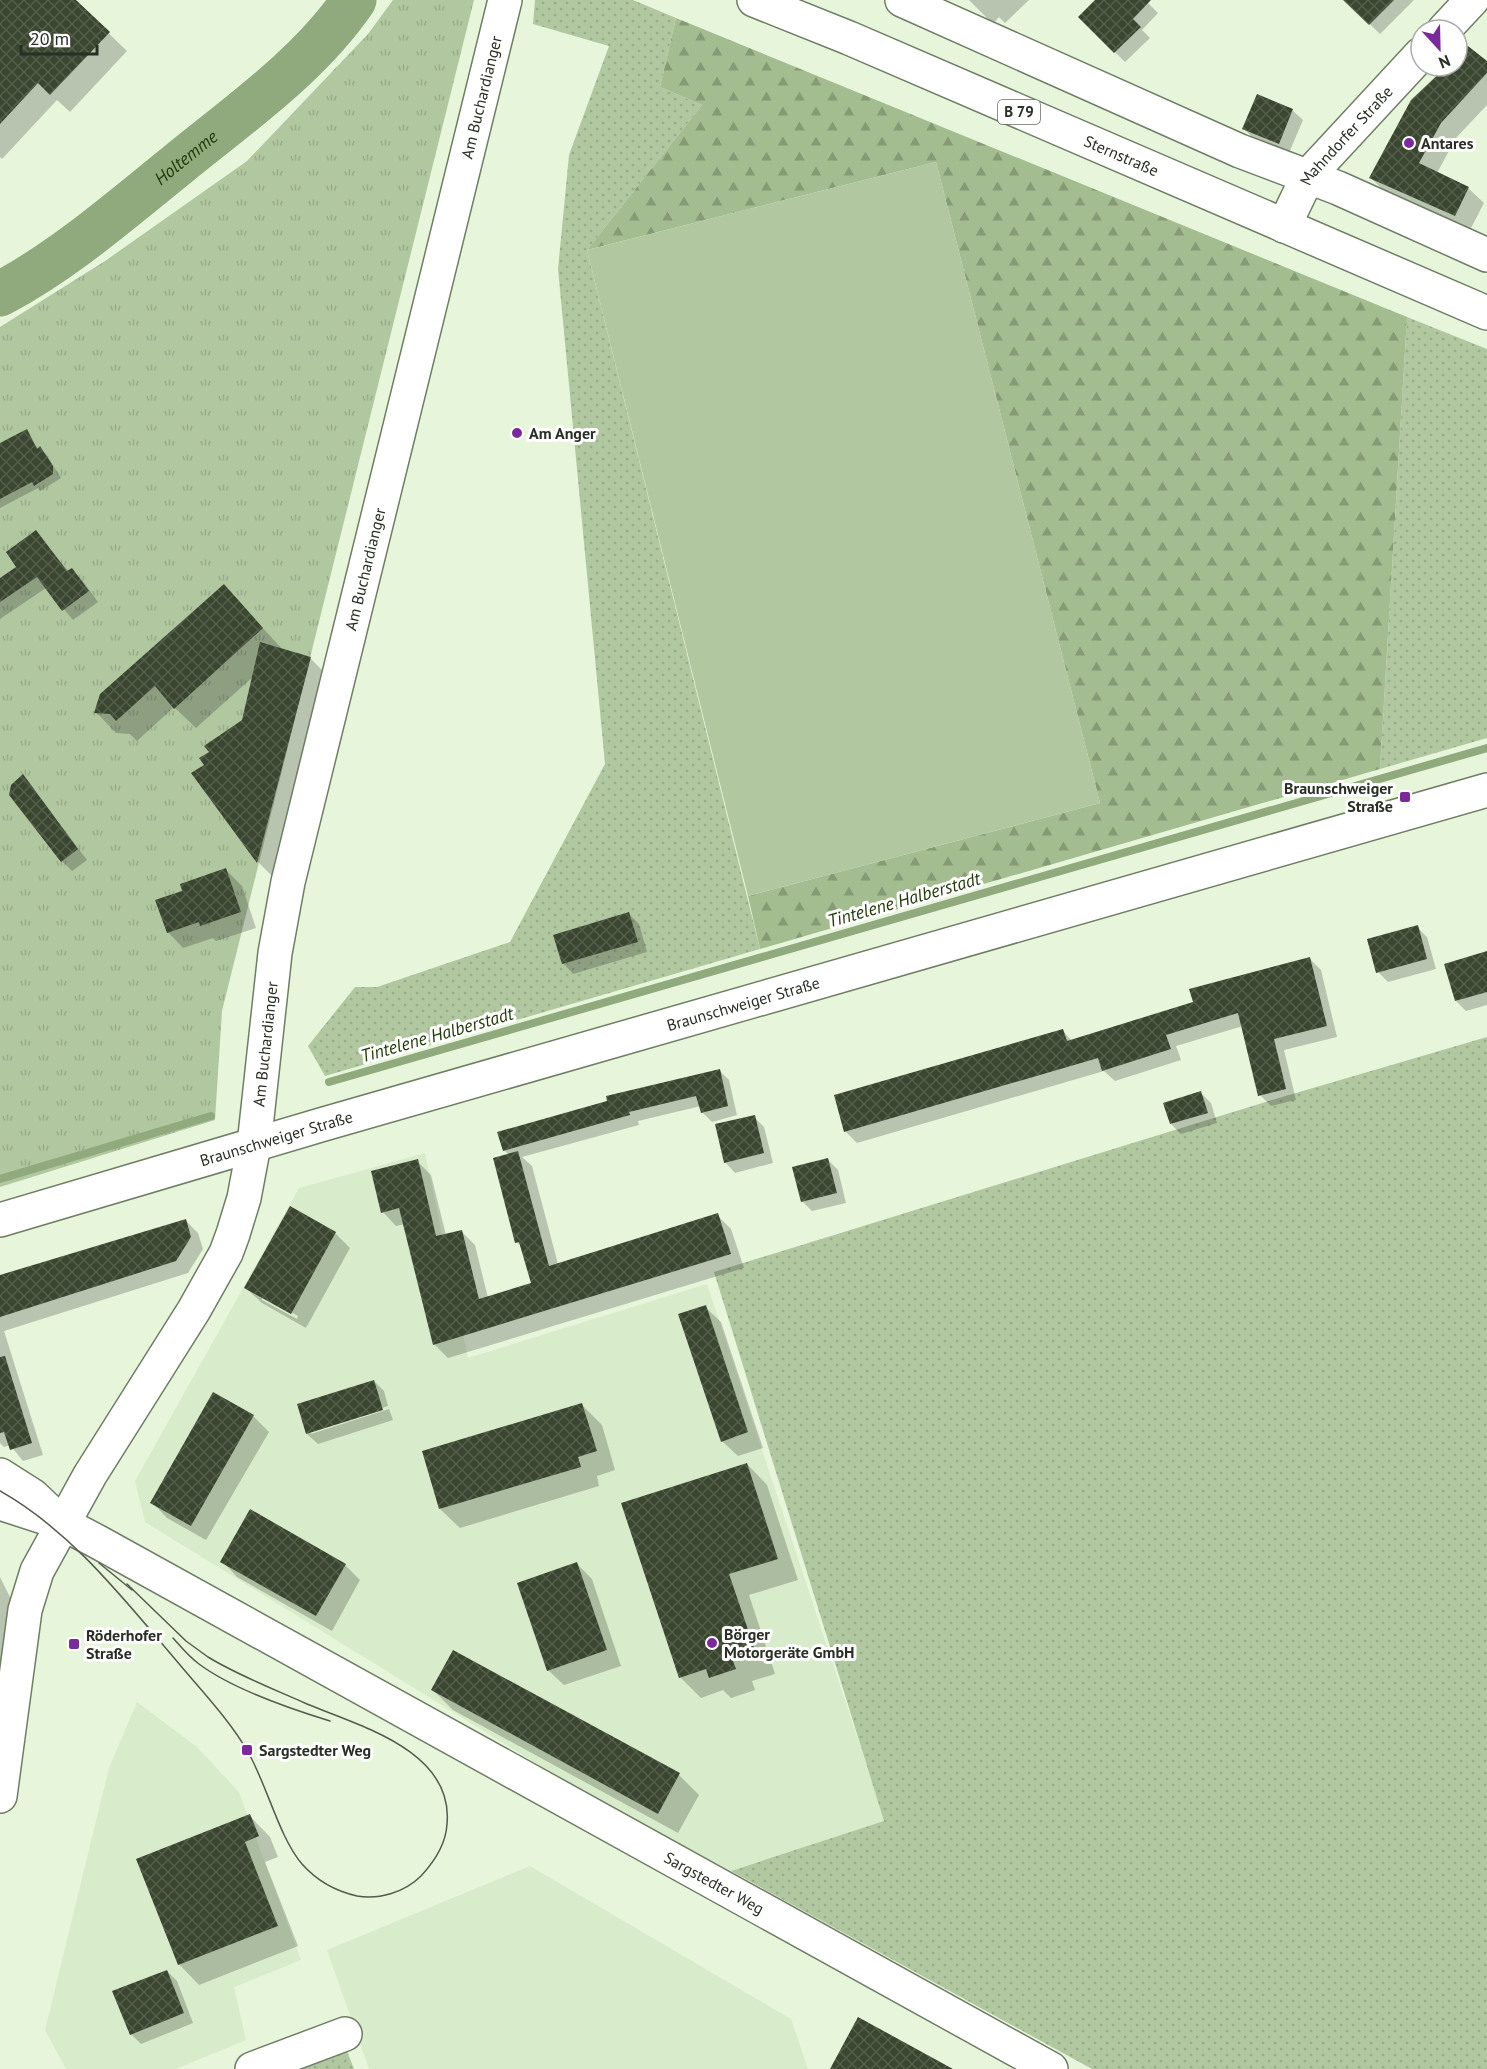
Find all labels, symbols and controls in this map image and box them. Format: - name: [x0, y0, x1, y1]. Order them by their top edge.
- scale bar: [21, 18, 98, 56]
- north arrow: [1409, 18, 1469, 78]
- text: 20 m: [30, 27, 69, 50]
- street label: Am Buchardianger: [456, 33, 506, 161]
- text: N: [1436, 51, 1453, 73]
- street label: Mahndorfer Straße: [1295, 81, 1397, 188]
- road number: B 79: [998, 100, 1040, 124]
- water label: Holtemme: [149, 125, 223, 190]
- street label: Sternstraße: [1081, 131, 1162, 180]
- place label: Antares: [1421, 133, 1474, 153]
- marker: Antares: [1402, 136, 1416, 150]
- place label: Am Anger: [529, 423, 596, 443]
- marker: Am Anger: [510, 426, 524, 440]
- street label: Am Buchardianger: [340, 505, 390, 633]
- place label: Braunschweiger Straße: [1284, 778, 1393, 816]
- marker: Braunschweiger Straße: [1398, 790, 1412, 804]
- water label: Tintelene Halberstadt: [825, 866, 984, 932]
- street label: Braunschweiger Straße: [664, 972, 822, 1035]
- street label: Am Buchardianger: [248, 980, 282, 1108]
- water label: Tintelene Halberstadt: [358, 1001, 517, 1067]
- street label: Braunschweiger Straße: [197, 1106, 355, 1170]
- place label: Börger Motorgeräte GmbH: [724, 1624, 854, 1662]
- place label: Röderhofer Straße: [86, 1625, 162, 1663]
- marker: Börger Motorgeräte GmbH: [705, 1636, 719, 1650]
- marker: Röderhofer Straße: [67, 1637, 81, 1651]
- place label: Sargstedter Weg: [259, 1740, 371, 1760]
- marker: Sargstedter Weg: [240, 1743, 254, 1757]
- street label: Sargstedter Weg: [661, 1847, 768, 1918]

